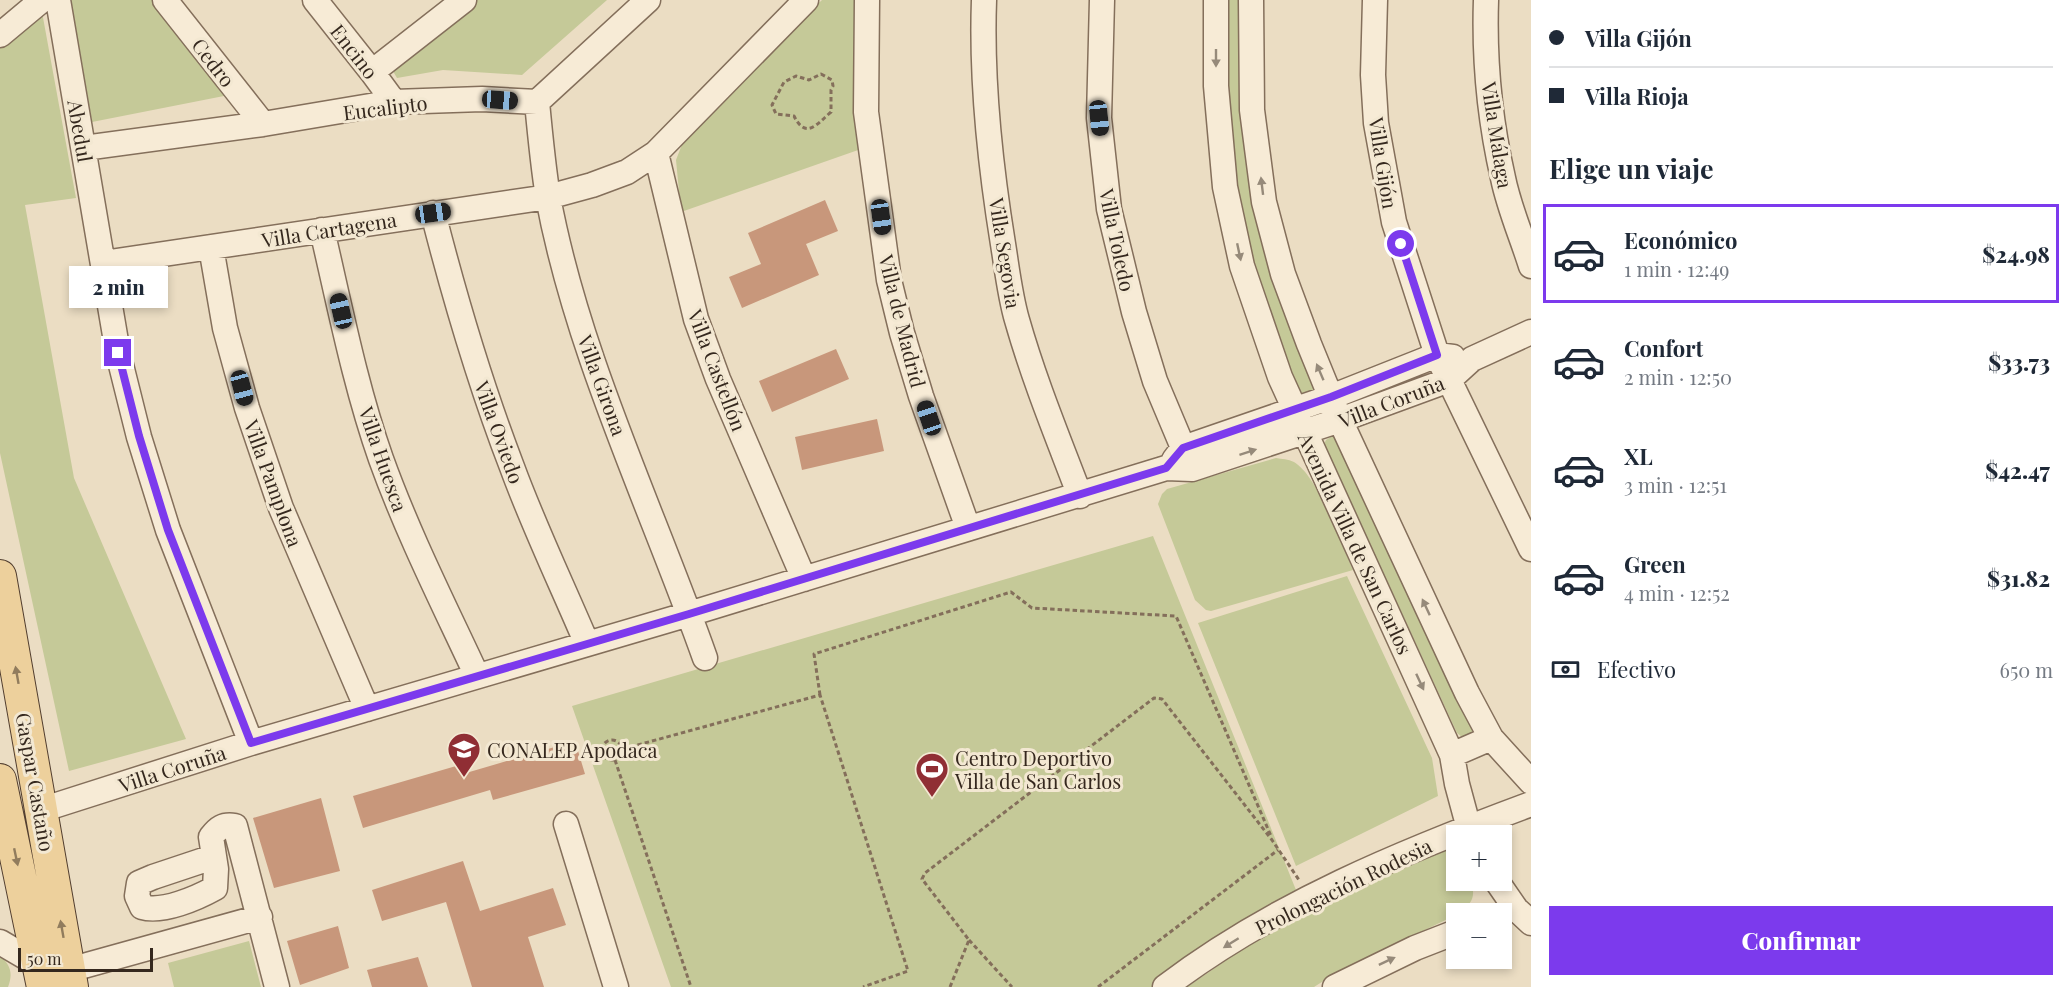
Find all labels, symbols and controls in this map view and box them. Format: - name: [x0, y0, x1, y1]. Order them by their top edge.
- street label: Encino: [325, 18, 385, 84]
- text: Villa Gijón: [1585, 23, 1692, 53]
- street label: Cedro: [186, 32, 242, 92]
- one-way arrow: [1211, 49, 1221, 68]
- street label: Villa Málaga: [1476, 79, 1520, 190]
- text: Villa Rioja: [1585, 81, 1689, 111]
- street label: Eucalipto: [341, 88, 429, 126]
- car: [481, 90, 519, 110]
- street label: Abedul: [62, 97, 100, 165]
- car: [1088, 99, 1110, 137]
- street label: Villa Gijón: [1363, 114, 1405, 211]
- text: Elige un viaje: [1549, 150, 1714, 186]
- one-way arrow: [1257, 177, 1266, 196]
- street label: Villa Toledo: [1094, 185, 1142, 294]
- street label: Villa Segovia: [984, 195, 1028, 310]
- car: [870, 198, 892, 236]
- car: [414, 202, 452, 224]
- street label: Villa Cartagena: [259, 205, 398, 253]
- text: Económico: [1624, 225, 1737, 255]
- icon: car: [1552, 227, 1606, 281]
- route start: [1387, 230, 1414, 257]
- text: $24.98: [1982, 239, 2050, 269]
- one-way arrow: [1234, 242, 1244, 261]
- street label: Villa de Madrid: [873, 251, 933, 391]
- text: 1 min · 12:49: [1624, 255, 1730, 282]
- callout: 2 min: [68, 266, 168, 308]
- text: 2 min: [92, 273, 145, 300]
- car: [328, 291, 354, 331]
- street label: Villa Castellón: [682, 304, 754, 435]
- street label: Villa Girona: [572, 330, 634, 439]
- text: Confort: [1624, 333, 1703, 363]
- icon: car: [1552, 335, 1606, 389]
- route end: [104, 339, 131, 366]
- text: $33.73: [1988, 347, 2050, 377]
- one-way arrow: [1315, 363, 1324, 381]
- text: 2 min · 12:50: [1624, 363, 1732, 390]
- car: [229, 368, 255, 408]
- street label: Villa Coruña: [1333, 368, 1448, 434]
- street label: Villa Oviedo: [469, 376, 531, 487]
- car: [915, 398, 943, 438]
- street label: Villa Huesca: [353, 402, 415, 515]
- street label: Villa Pamplona: [238, 415, 309, 550]
- street label: Avenida Villa de San Carlos: [1292, 427, 1419, 658]
- text: XL: [1624, 441, 1653, 471]
- icon: car: [1552, 443, 1606, 497]
- one-way arrow: [1239, 446, 1257, 456]
- text: $42.47: [1985, 455, 2050, 485]
- text: 3 min · 12:51: [1624, 471, 1727, 498]
- text: Green: [1624, 549, 1686, 579]
- icon: car: [1552, 551, 1606, 605]
- text: $31.82: [1987, 563, 2050, 593]
- text: 4 min · 12:52: [1624, 579, 1730, 606]
- one-way arrow: [1421, 598, 1431, 616]
- icon: cash: [1549, 653, 1582, 686]
- text: Efectivo: [1597, 654, 1676, 684]
- text: 650 m: [2000, 656, 2053, 683]
- one-way arrow: [13, 666, 22, 685]
- one-way arrow: [1415, 674, 1424, 691]
- street label: Gaspar Castaño: [11, 710, 62, 854]
- school or university icon: CONALEP Apodaca: [446, 731, 482, 778]
- place label: CONALEP Apodaca: [487, 736, 658, 763]
- street label: Villa Coruña: [114, 738, 229, 798]
- place label: Centro Deportivo Villa de San Carlos: [954, 744, 1121, 794]
- sports icon: Centro Deportivo Villa de San Carlos: [914, 751, 950, 798]
- map controls: [1446, 825, 1512, 969]
- button: +: [1446, 825, 1512, 891]
- street label: Prolongación Rodesia: [1250, 831, 1436, 941]
- one-way arrow: [12, 848, 22, 867]
- button: −: [1446, 903, 1512, 969]
- button: Confirmar: [1549, 906, 2053, 975]
- one-way arrow: [57, 920, 66, 939]
- one-way arrow: [1222, 937, 1239, 948]
- scale bar: [18, 945, 153, 972]
- text: 50 m: [27, 948, 61, 969]
- one-way arrow: [1379, 956, 1397, 966]

